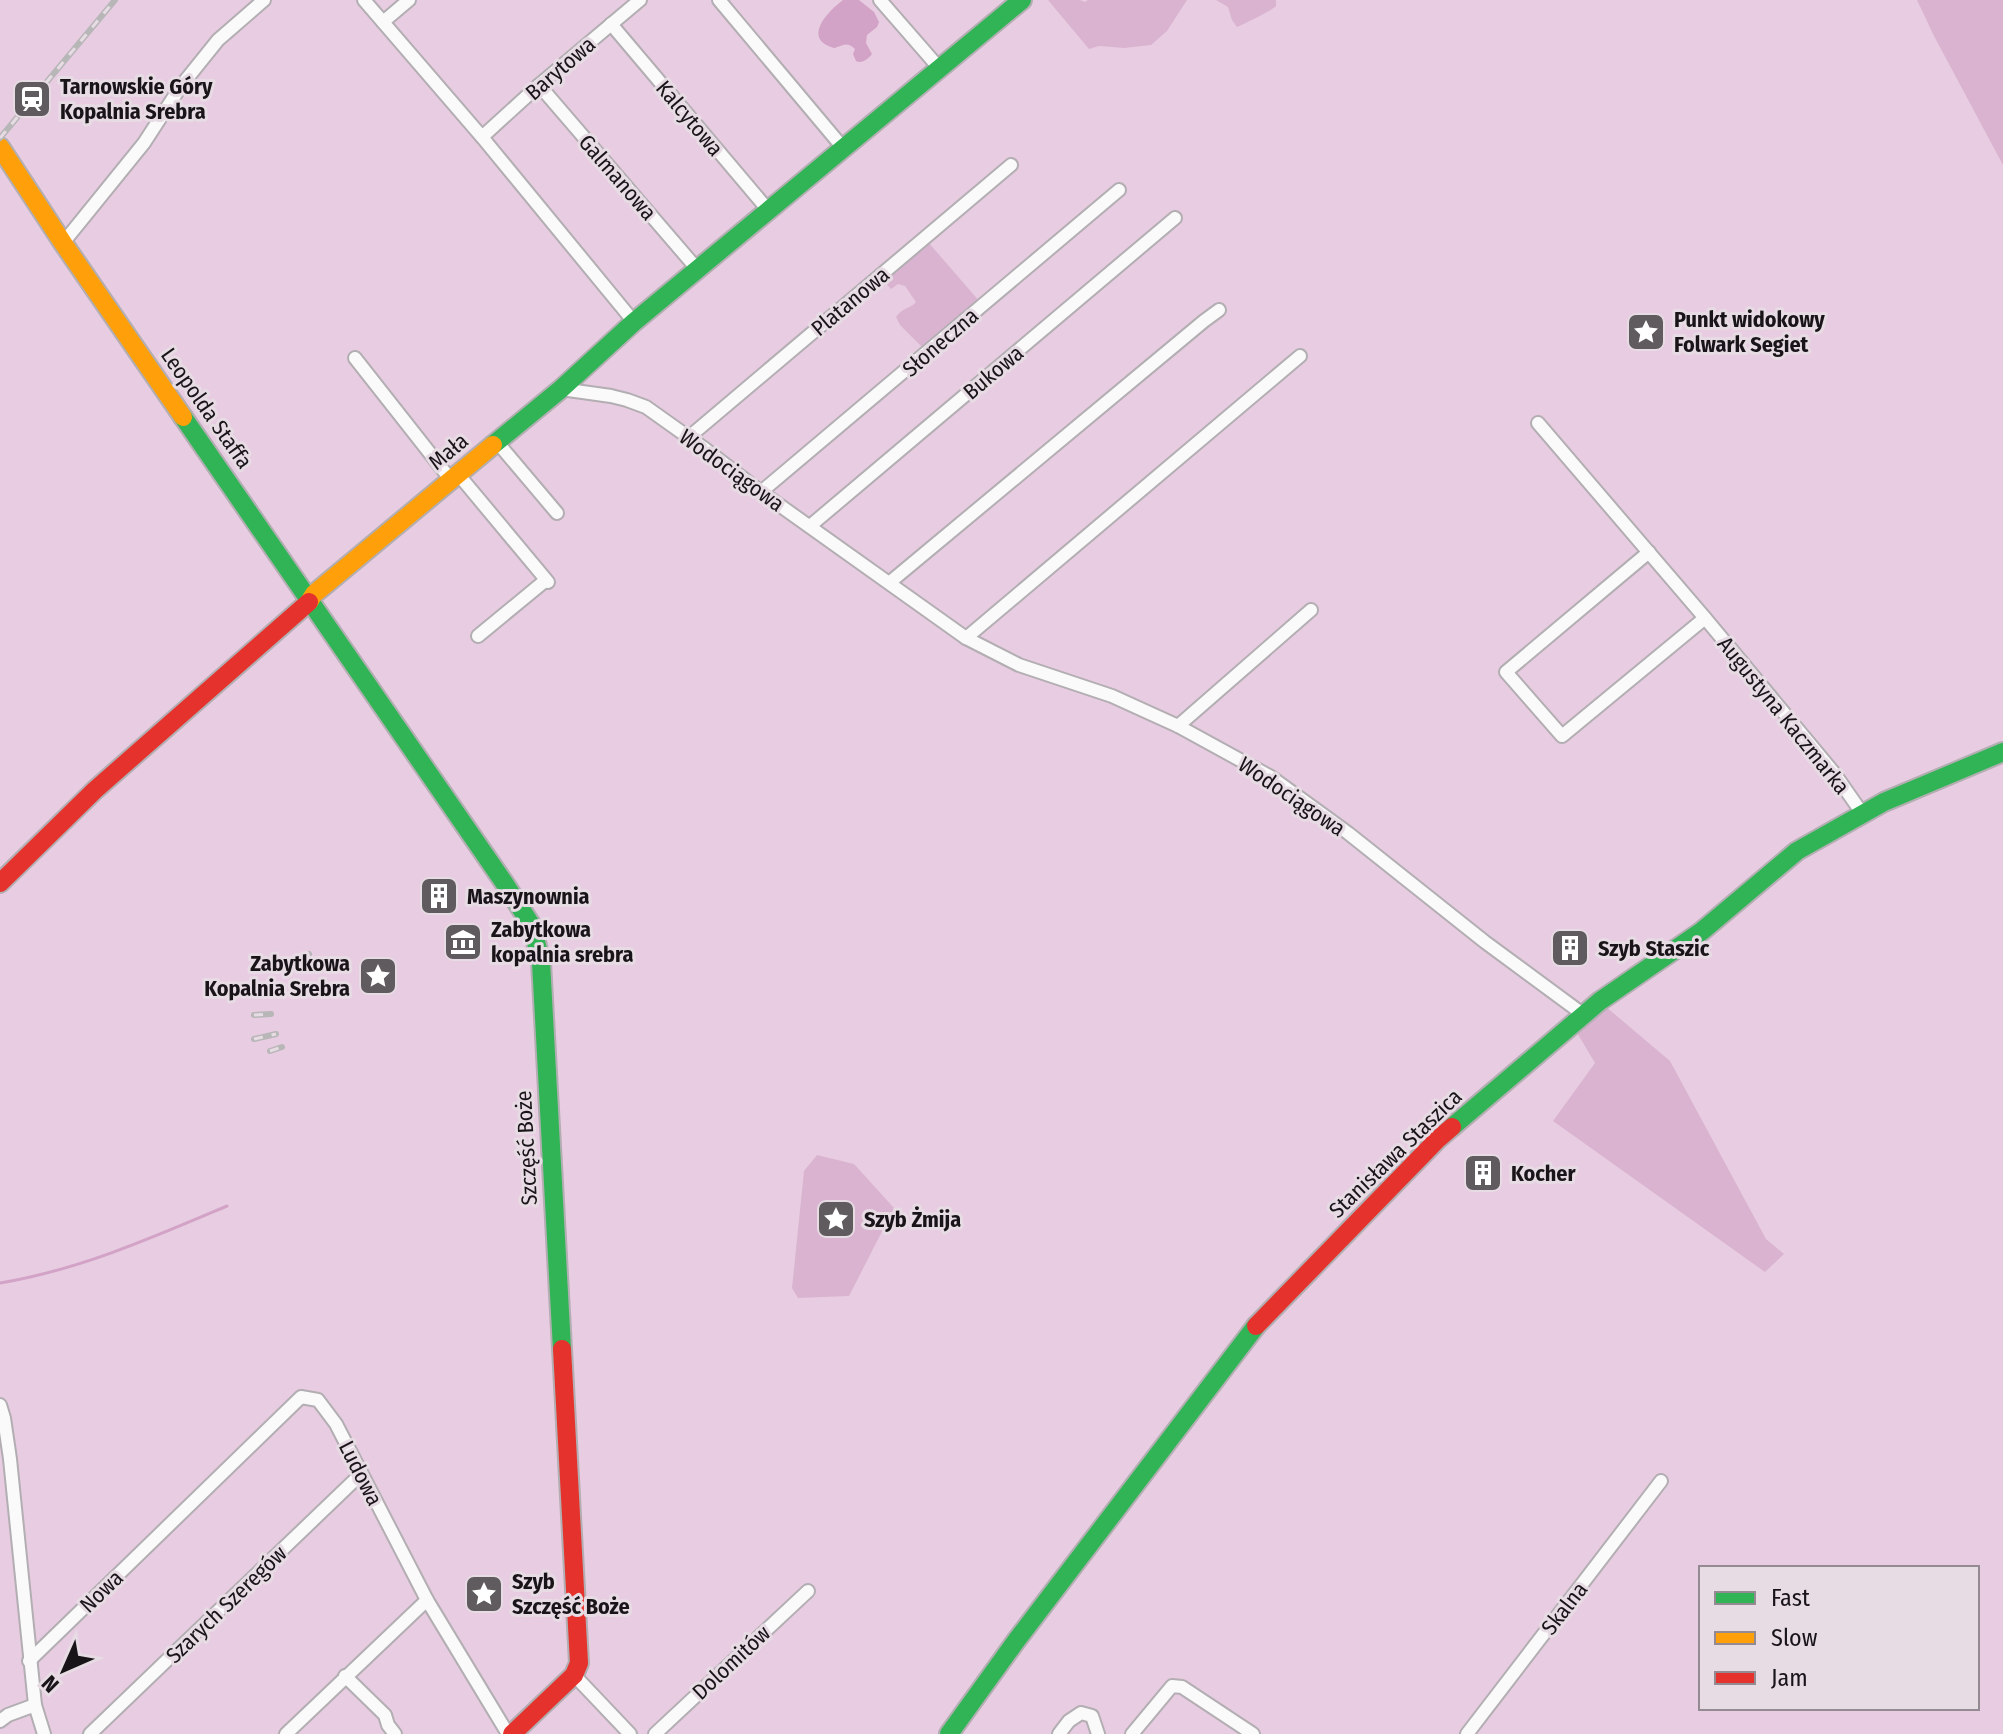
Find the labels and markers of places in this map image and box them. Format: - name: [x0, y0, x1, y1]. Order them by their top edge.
- place label: Tarnowskie Góry Kopalnia Srebra: [60, 73, 213, 125]
- station icon: Tarnowskie Góry Kopalnia Srebra: [11, 78, 53, 120]
- place label: Punkt widokowy Folwark Segiet: [1674, 306, 1825, 358]
- place icon: Punkt widokowy Folwark Segiet: [1625, 311, 1667, 353]
- building icon: Maszynownia: [418, 875, 460, 917]
- place label: Maszynownia: [467, 883, 590, 910]
- place label: Zabytkowa kopalnia srebra: [491, 916, 633, 968]
- museum icon: Zabytkowa kopalnia srebra: [442, 921, 484, 963]
- building icon: Szyb Staszic: [1549, 927, 1591, 969]
- place label: Szyb Staszic: [1598, 935, 1710, 962]
- place label: Zabytkowa Kopalnia Srebra: [204, 950, 350, 1002]
- place icon: Zabytkowa Kopalnia Srebra: [357, 955, 399, 997]
- building icon: Kocher: [1462, 1152, 1504, 1194]
- place label: Kocher: [1511, 1160, 1576, 1187]
- place icon: Szyb Żmija: [815, 1198, 857, 1240]
- place label: Szyb Żmija: [864, 1206, 961, 1233]
- place label: Szyb Szczęść Boże: [512, 1568, 630, 1620]
- place icon: Szyb Szczęść Boże: [463, 1573, 505, 1615]

